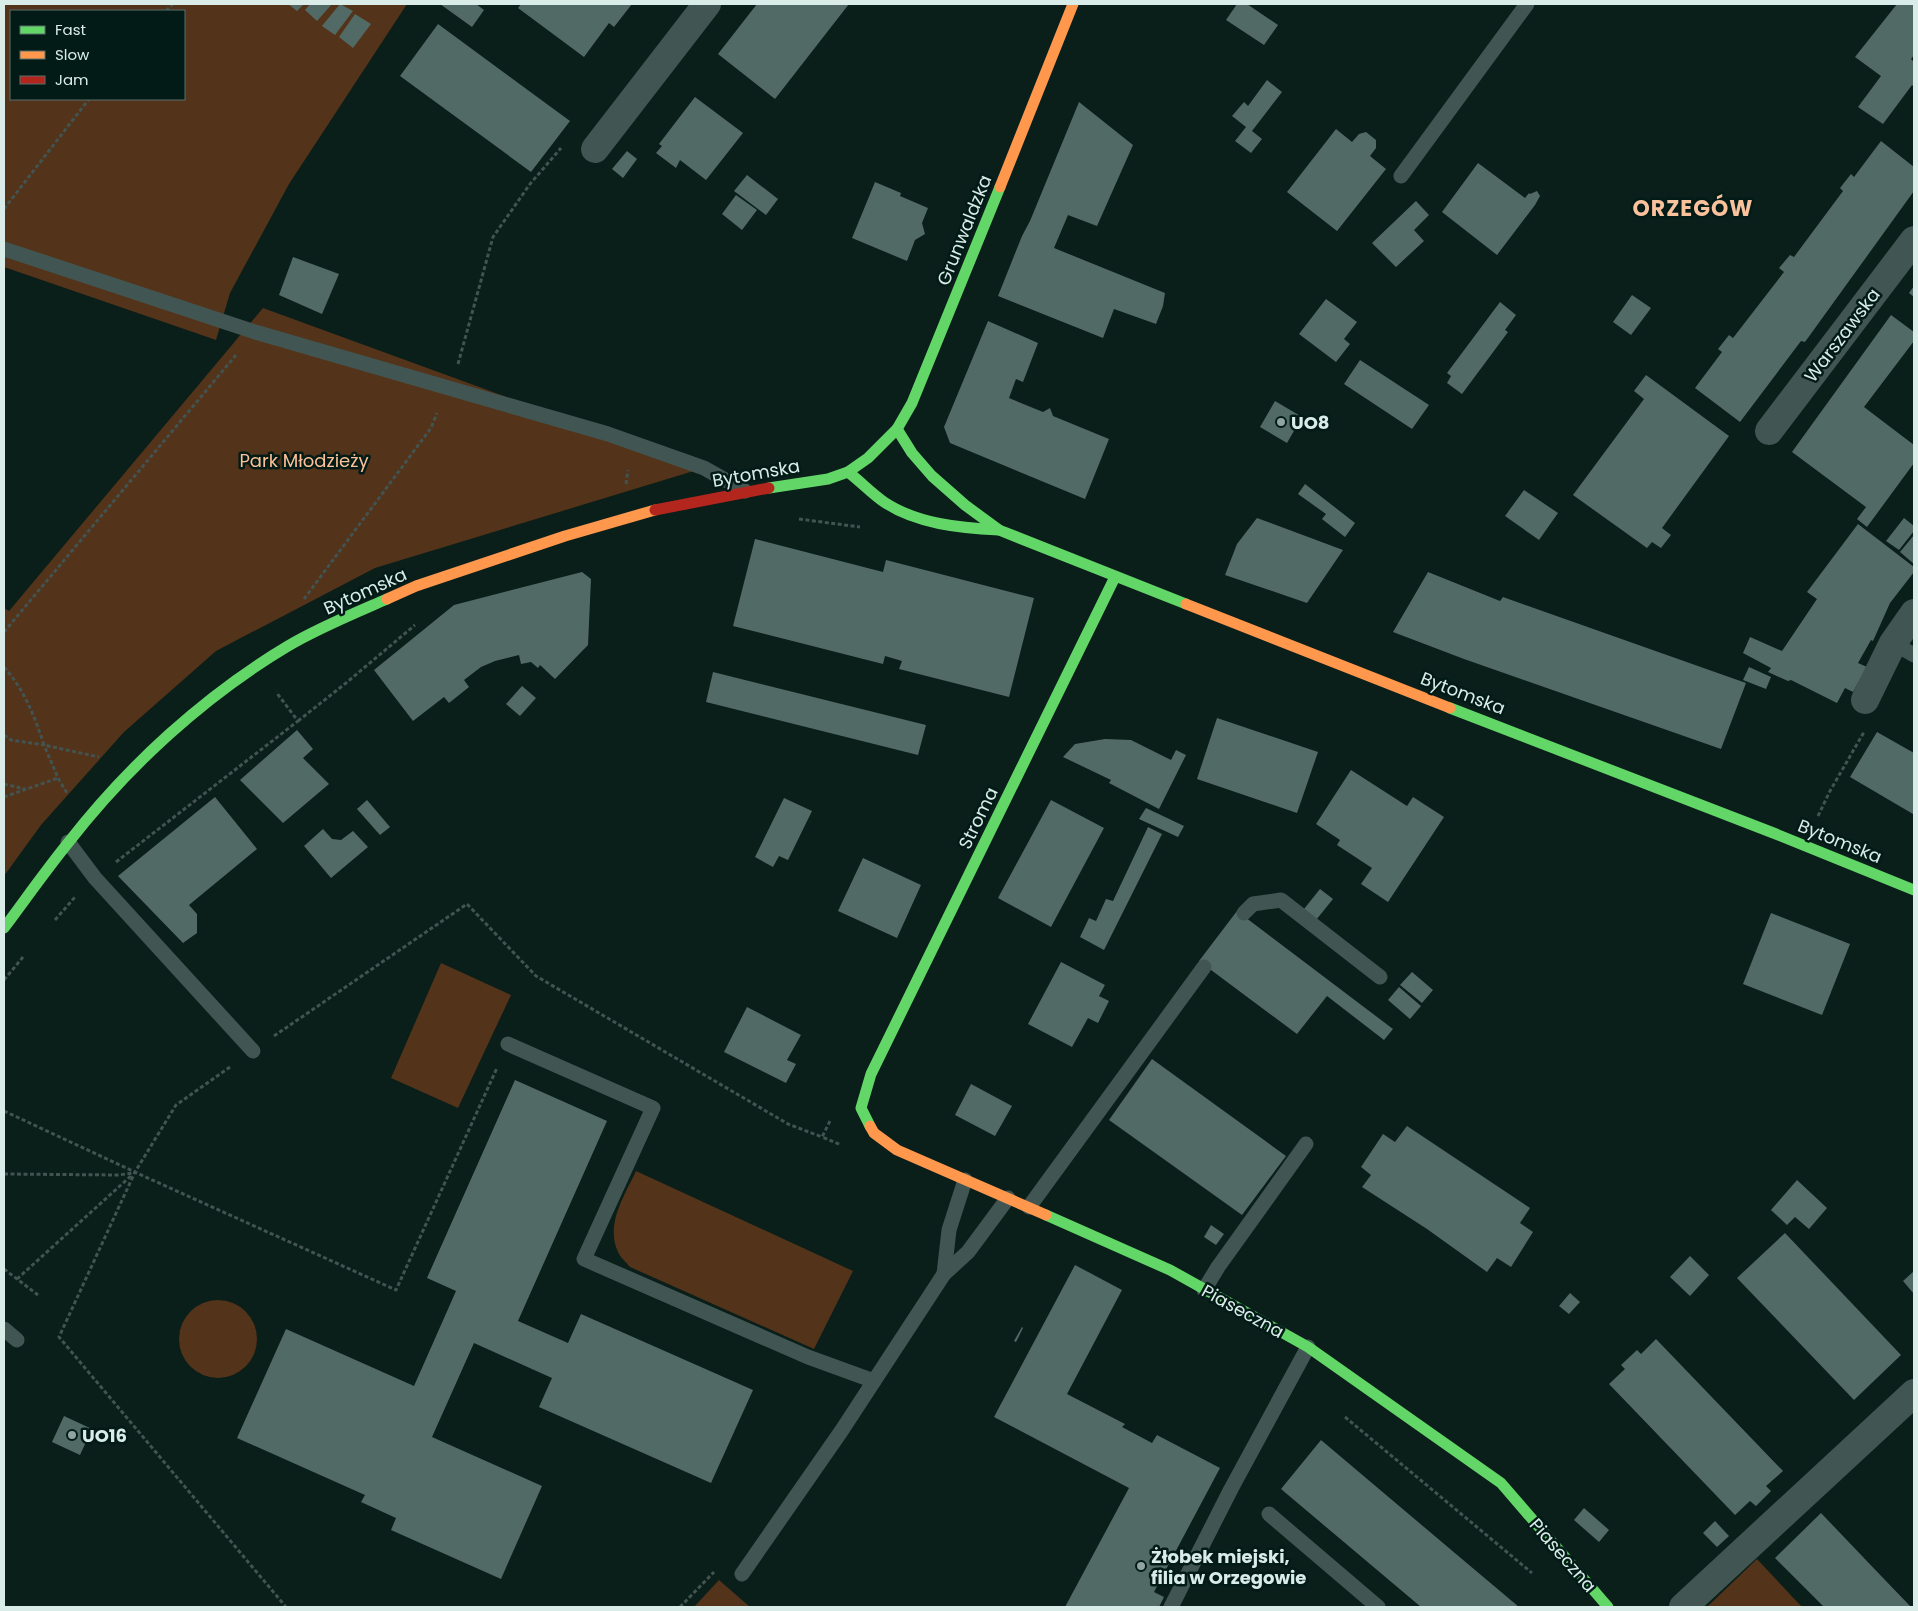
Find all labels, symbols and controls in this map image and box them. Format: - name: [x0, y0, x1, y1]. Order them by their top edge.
- legend: [10, 10, 185, 100]
- text: Fast: [55, 19, 86, 40]
- text: Slow: [55, 44, 90, 65]
- text: Jam: [55, 69, 89, 90]
- street label: Grunwaldzka: [931, 171, 997, 289]
- district label: ORZEGÓW: [1633, 193, 1753, 224]
- street label: Warszawska: [1798, 283, 1886, 387]
- place label: UO8: [1291, 410, 1330, 435]
- marker: UO8: [1275, 416, 1287, 428]
- park label: Park Młodzieży: [239, 448, 369, 473]
- street label: Bytomska: [710, 453, 802, 493]
- street label: Bytomska: [319, 562, 411, 620]
- street label: Bytomska: [1417, 665, 1509, 721]
- street label: Stroma: [952, 783, 1004, 853]
- street label: Bytomska: [1794, 813, 1886, 869]
- street label: Piaseczna: [1197, 1278, 1289, 1344]
- place label: UO16: [82, 1423, 127, 1448]
- marker: UO16: [66, 1429, 78, 1441]
- street label: Piaseczna: [1524, 1513, 1602, 1597]
- place label: Żłobek miejski, filia w Orzegowie: [1151, 1544, 1306, 1590]
- marker: Żłobek miejski, filia w Orzegowie: [1135, 1560, 1147, 1572]

